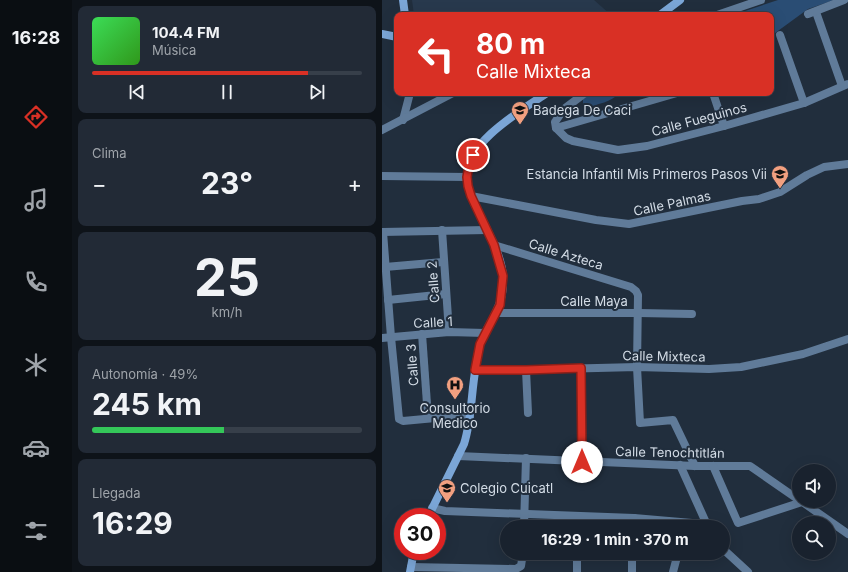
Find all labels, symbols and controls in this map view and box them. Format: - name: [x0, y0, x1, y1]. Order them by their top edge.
- text: 104.4 FM: [152, 23, 220, 42]
- text: 16:28: [12, 27, 60, 48]
- text: 80 m: [476, 27, 545, 61]
- icon: left: [410, 28, 462, 80]
- text: Música: [152, 42, 196, 58]
- text: Calle Mixteca: [476, 61, 591, 82]
- icon: previous: [126, 81, 148, 103]
- icon: pause: [216, 81, 238, 103]
- icon: next: [306, 81, 328, 103]
- street label: Calle Fueguinos: [650, 99, 749, 139]
- school or university icon: Badega De Caci: [510, 100, 530, 125]
- place label: Badega De Caci: [533, 102, 631, 118]
- icon: directions: [22, 103, 50, 131]
- pin: [456, 138, 490, 172]
- icon: arrive: [462, 144, 484, 166]
- text: Clima: [92, 145, 126, 161]
- school or university icon: Estancia Infantil Mis Primeros Pasos Vii: [770, 164, 790, 189]
- text: 23°: [201, 165, 253, 201]
- place label: Estancia Infantil Mis Primeros Pasos Vii: [527, 166, 767, 182]
- text: −: [92, 171, 107, 197]
- text: +: [347, 171, 362, 197]
- icon: music: [22, 186, 50, 214]
- street label: Calle Palmas: [632, 187, 712, 219]
- street label: Calle Azteca: [527, 235, 605, 273]
- text: 25: [194, 246, 260, 309]
- street label: Calle 2: [424, 260, 442, 304]
- icon: phone: [22, 268, 50, 296]
- street label: Calle Maya: [560, 293, 628, 309]
- text: km/h: [212, 304, 242, 320]
- street label: Calle 1: [413, 313, 453, 331]
- street label: Calle 3: [403, 343, 421, 387]
- street label: Calle Mixteca: [622, 347, 706, 365]
- icon: climate: [22, 351, 50, 379]
- text: Autonomía · 49%: [92, 366, 198, 382]
- hospital icon: Consultorio Medico: [445, 375, 465, 400]
- text: 245 km: [92, 386, 202, 422]
- place label: Consultorio Medico: [420, 400, 491, 431]
- icon: car: [22, 434, 50, 462]
- position arrow: [561, 441, 603, 483]
- street label: Calle Tenochtitlán: [615, 443, 725, 461]
- map controls: [792, 464, 836, 560]
- button: sound: [792, 464, 836, 508]
- school or university icon: Colegio Cuicatl: [437, 478, 457, 503]
- place label: Colegio Cuicatl: [460, 480, 553, 496]
- text: Llegada: [92, 485, 141, 501]
- text: 16:29: [92, 505, 173, 541]
- speed limit sign: 30: [394, 508, 446, 560]
- button: search: [792, 516, 836, 560]
- icon: filters: [22, 517, 50, 545]
- text: 16:29 · 1 min · 370 m: [541, 530, 689, 549]

